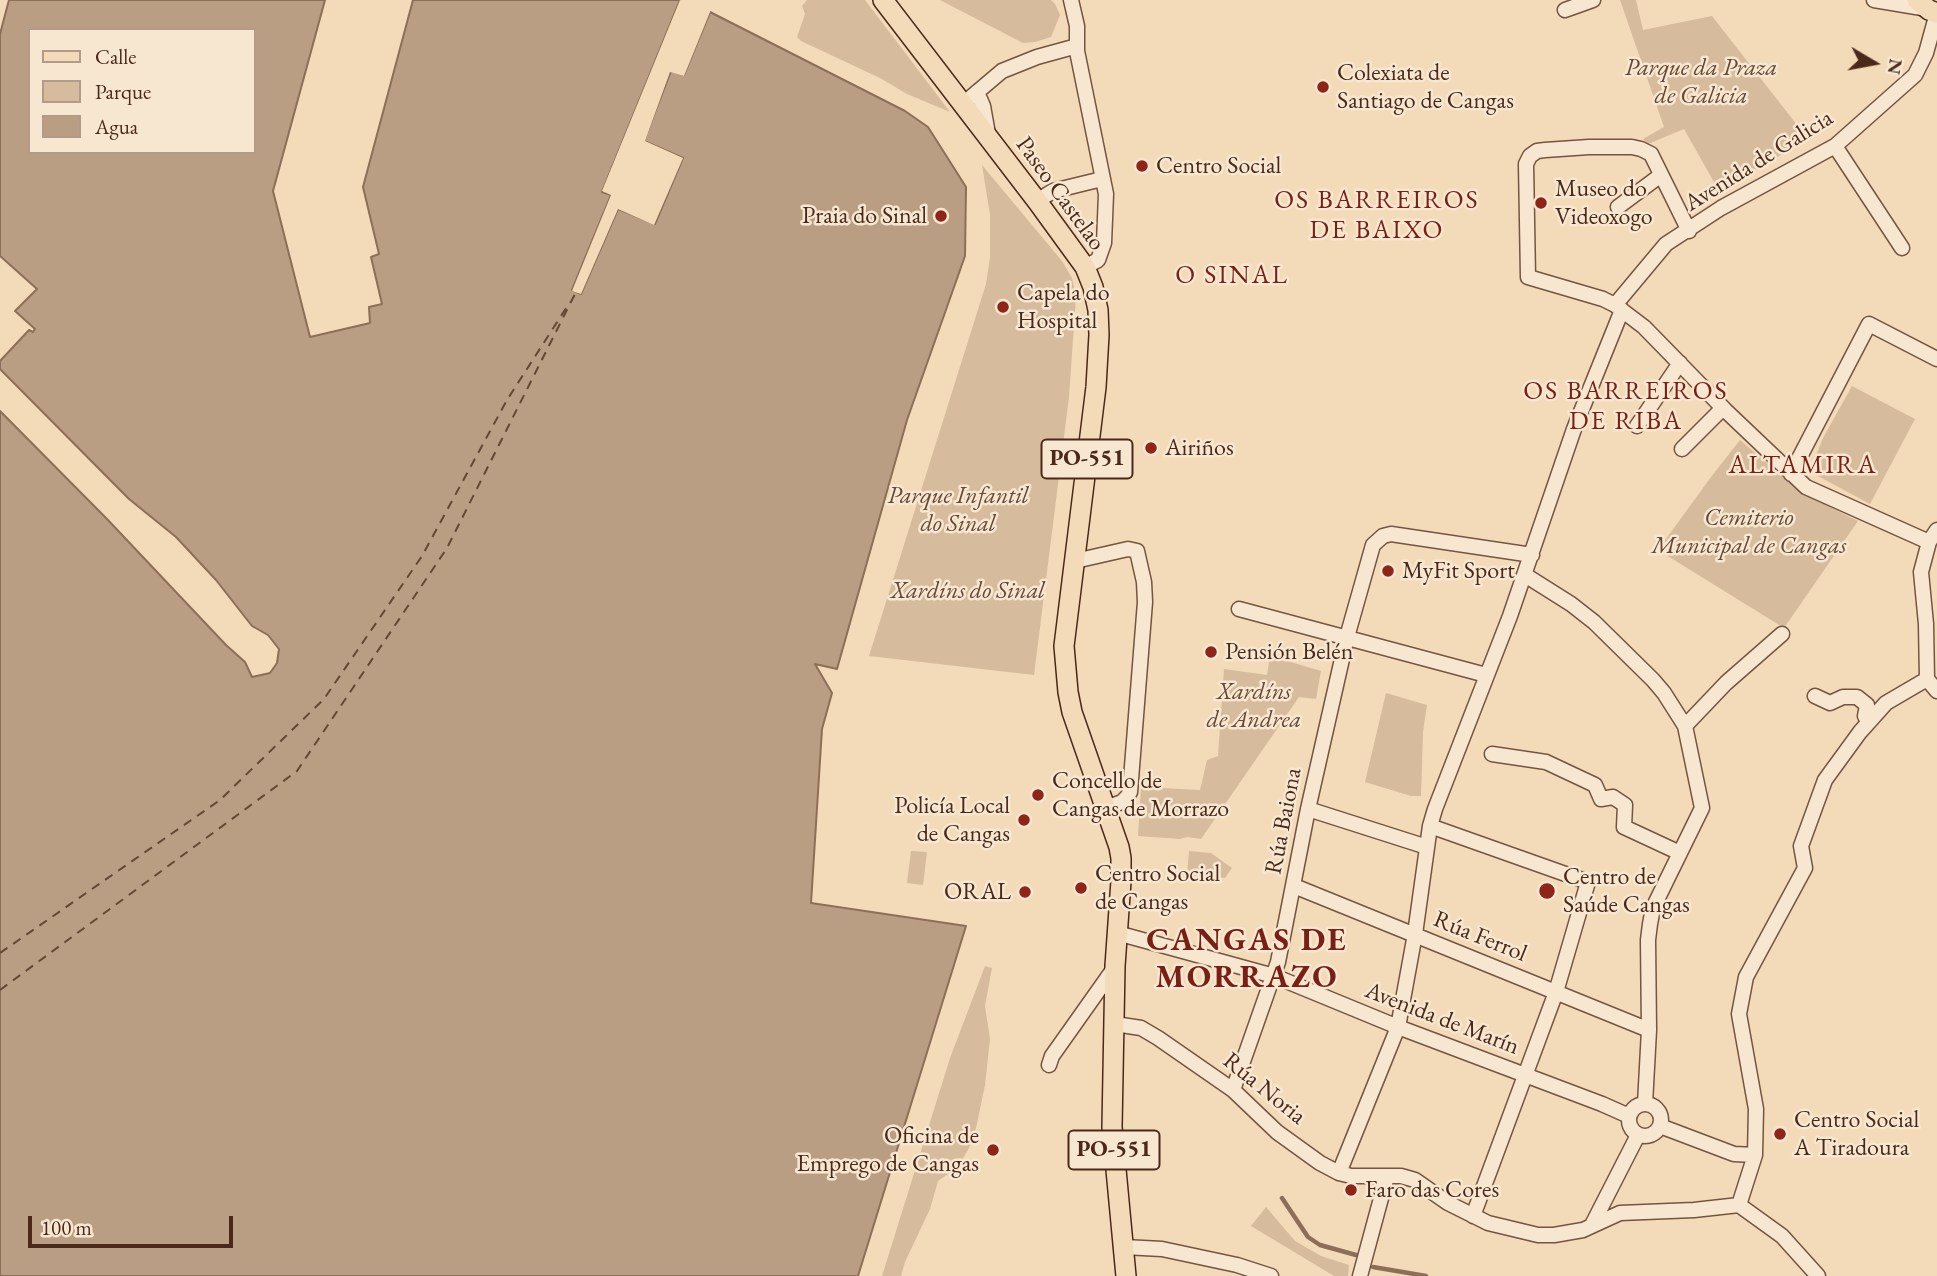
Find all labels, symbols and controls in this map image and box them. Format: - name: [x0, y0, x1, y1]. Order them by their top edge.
- legend: [28, 28, 256, 154]
- north arrow: [1839, 28, 1909, 98]
- text: Calle: [95, 43, 137, 70]
- park label: Parque da Praza de Galicia: [1625, 54, 1777, 110]
- text: N: [1882, 57, 1909, 76]
- place label: Colexiata de Santiago de Cangas: [1337, 59, 1514, 115]
- text: Parque: [95, 78, 151, 105]
- marker: Colexiata de Santiago de Cangas: [1315, 79, 1331, 95]
- street label: Avenida de Galicia: [1679, 104, 1839, 218]
- text: Agua: [95, 113, 138, 140]
- street label: Paseo Castelao: [1009, 131, 1111, 257]
- place label: Centro Social: [1156, 152, 1281, 180]
- marker: Centro Social: [1134, 158, 1150, 174]
- place label: Museo do Videoxogo: [1555, 175, 1653, 231]
- district label: OS BARREIROS DE BAIXO: [1276, 185, 1478, 246]
- marker: Museo do Videoxogo: [1533, 195, 1549, 211]
- place label: Praia do Sinal: [802, 202, 927, 230]
- marker: Praia do Sinal: [933, 208, 949, 224]
- district label: O SINAL: [1176, 260, 1288, 292]
- place label: Capela do Hospital: [1017, 279, 1110, 335]
- marker: Capela do Hospital: [995, 299, 1011, 315]
- district label: OS BARREIROS DE RIBA: [1525, 376, 1727, 438]
- place label: Airiños: [1165, 434, 1234, 462]
- road number: PO-551: [1042, 440, 1132, 478]
- marker: Airiños: [1143, 440, 1159, 456]
- district label: ALTAMIRA: [1729, 450, 1877, 482]
- park label: Parque Infantil do Sinal: [887, 482, 1029, 538]
- park label: Cemiterio Municipal de Cangas: [1652, 504, 1846, 560]
- place label: MyFit Sport: [1402, 557, 1515, 585]
- marker: MyFit Sport: [1380, 563, 1396, 579]
- park label: Xardíns do Sinal: [891, 577, 1045, 605]
- place label: Pensión Belén: [1225, 638, 1353, 666]
- marker: Pensión Belén: [1203, 644, 1219, 660]
- park label: Xardíns de Andrea: [1207, 678, 1301, 734]
- street label: Rúa Baiona: [1260, 765, 1308, 877]
- place label: Concello de Cangas de Morrazo: [1052, 767, 1229, 823]
- marker: Concello de Cangas de Morrazo: [1030, 787, 1046, 803]
- place label: Policía Local de Cangas: [894, 792, 1010, 848]
- marker: Policía Local de Cangas: [1016, 812, 1032, 828]
- place label: Centro Social de Cangas: [1095, 860, 1220, 916]
- place label: Centro de Saúde Cangas: [1563, 863, 1690, 919]
- place label: ORAL: [944, 878, 1011, 906]
- marker: Centro Social de Cangas: [1073, 880, 1089, 896]
- marker: Centro de Saúde Cangas: [1537, 881, 1557, 901]
- marker: ORAL: [1017, 884, 1033, 900]
- street label: Rúa Ferrol: [1429, 905, 1531, 969]
- district label: CANGAS DE MORRAZO: [1147, 922, 1347, 997]
- street label: Avenida de Marín: [1361, 976, 1523, 1062]
- street label: Rúa Noria: [1217, 1047, 1311, 1131]
- place label: Centro Social A Tiradoura: [1794, 1106, 1919, 1162]
- place label: Oficina de Emprego de Cangas: [796, 1122, 979, 1178]
- marker: Centro Social A Tiradoura: [1772, 1126, 1788, 1142]
- road number: PO-551: [1068, 1130, 1160, 1170]
- marker: Oficina de Emprego de Cangas: [985, 1142, 1001, 1158]
- place label: Faro das Cores: [1365, 1176, 1499, 1204]
- marker: Faro das Cores: [1343, 1182, 1359, 1198]
- scale bar: [32, 1202, 236, 1246]
- text: 100 m: [41, 1214, 92, 1241]

